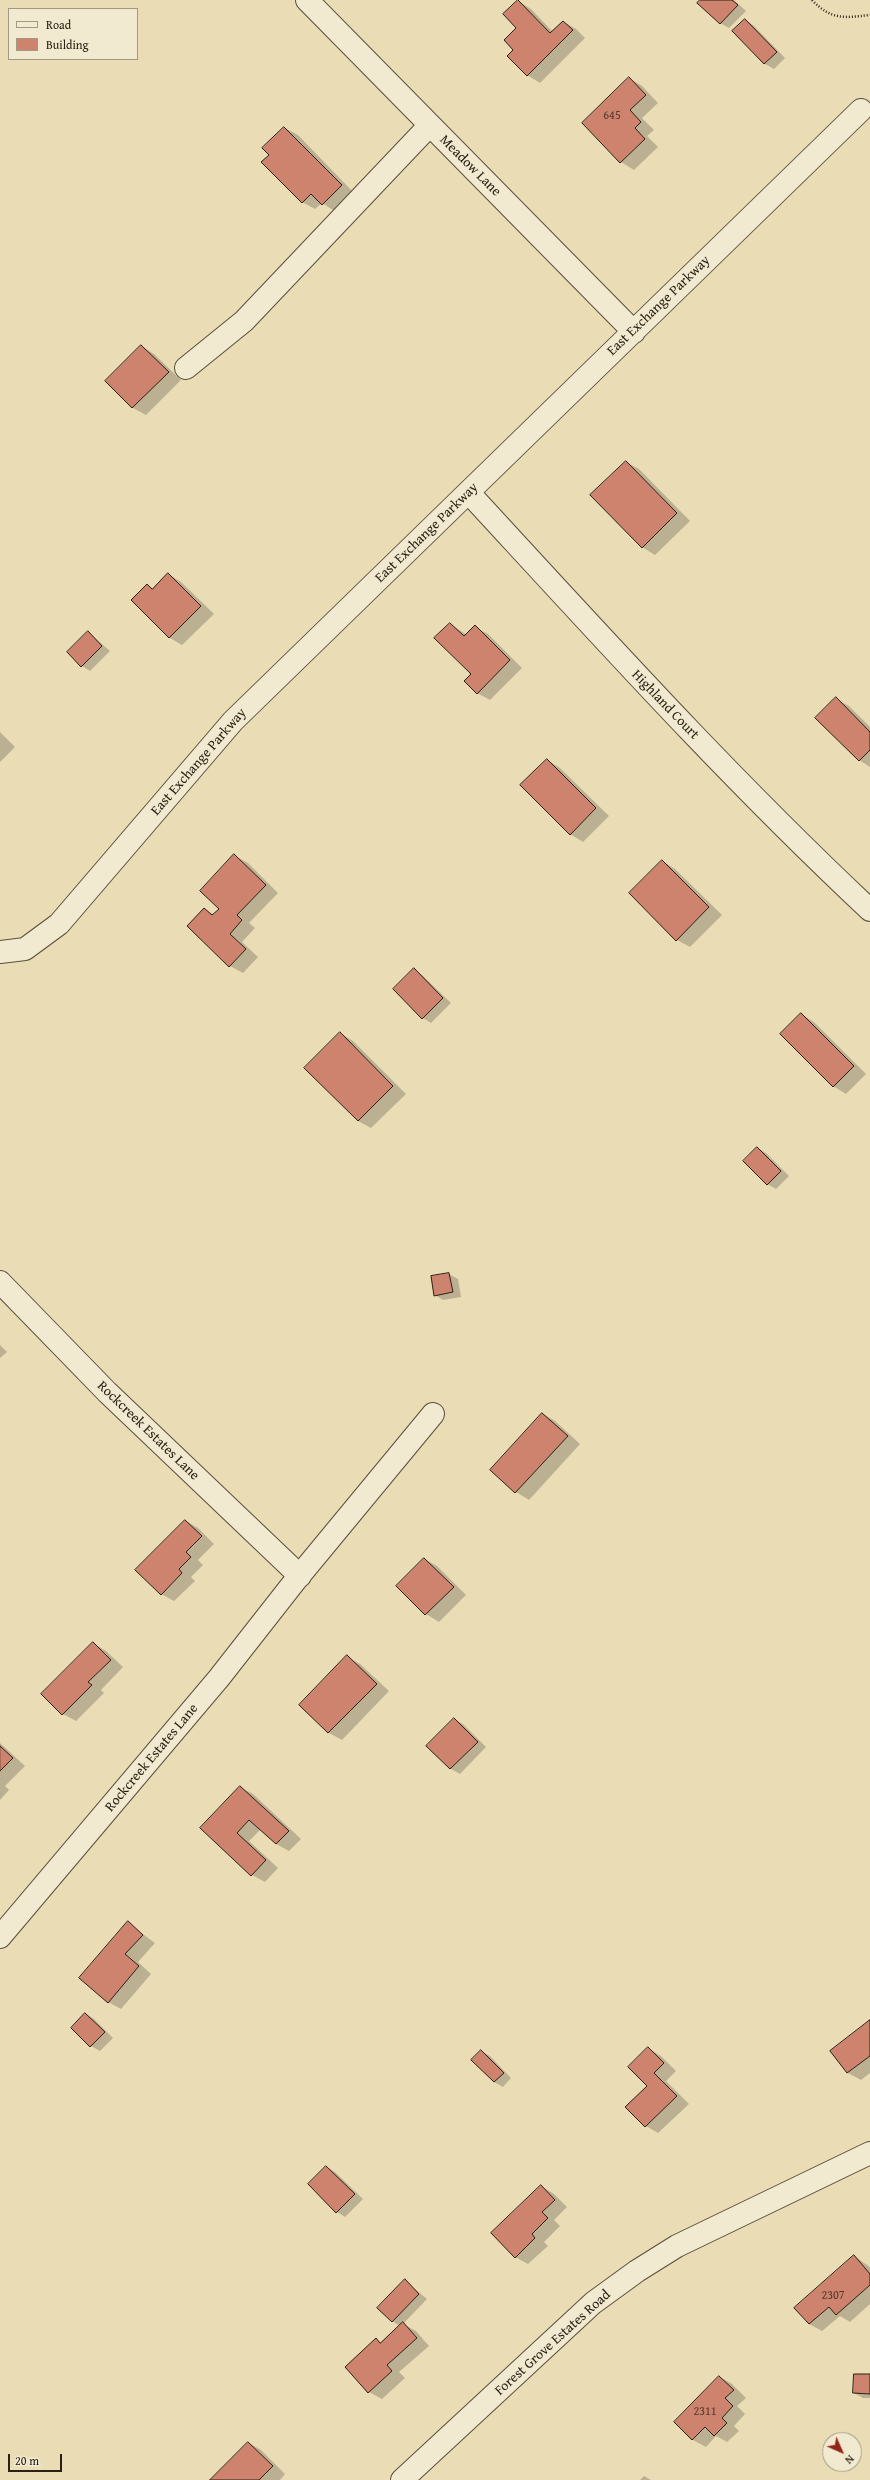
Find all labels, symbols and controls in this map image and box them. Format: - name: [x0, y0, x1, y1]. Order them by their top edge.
- legend: [8, 8, 138, 60]
- text: Road: [46, 16, 71, 33]
- text: Building: [46, 36, 89, 53]
- house number: 645: [603, 109, 621, 123]
- street label: Meadow Lane: [436, 132, 504, 200]
- street label: East Exchange Parkway: [604, 252, 714, 360]
- street label: East Exchange Parkway: [372, 479, 482, 587]
- street label: Highland Court: [628, 667, 702, 743]
- street label: East Exchange Parkway: [148, 705, 250, 819]
- street label: Rockcreek Estates Lane: [93, 1378, 203, 1484]
- street label: Rockcreek Estates Lane: [102, 1701, 202, 1815]
- street label: Forest Grove Estates Road: [492, 2287, 614, 2399]
- house number: 2307: [821, 2289, 845, 2303]
- house number: 2311: [693, 2405, 717, 2419]
- north arrow: [822, 2432, 862, 2472]
- scale bar: [10, 2446, 64, 2472]
- text: 20 m: [15, 2452, 39, 2469]
- text: N: [842, 2452, 858, 2468]

